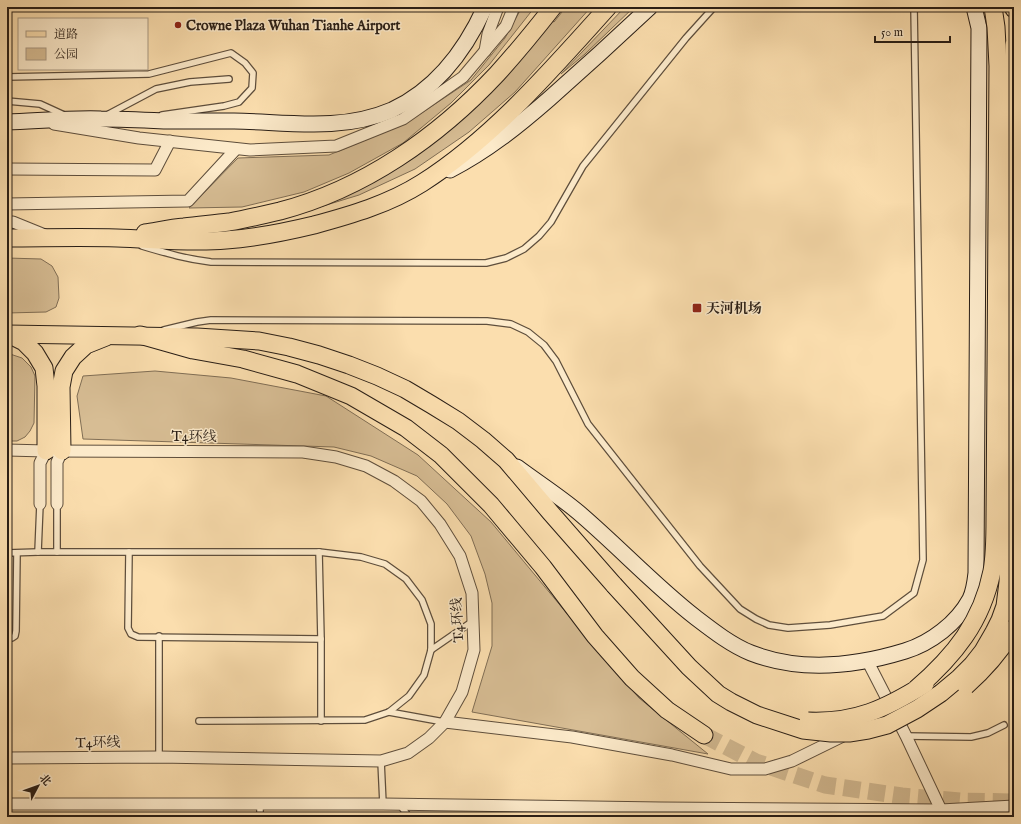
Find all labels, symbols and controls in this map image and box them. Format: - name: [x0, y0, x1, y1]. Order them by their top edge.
- place label: Crowne Plaza Wuhan Tianhe Airport: [186, 17, 400, 35]
- legend: [18, 18, 148, 70]
- scale bar: [875, 18, 950, 44]
- marker: Crowne Plaza Wuhan Tianhe Airport: [173, 20, 183, 30]
- text: 50 m: [881, 25, 903, 40]
- text: 道路: [54, 27, 78, 42]
- text: 公园: [54, 47, 78, 62]
- place label: 天河机场: [706, 300, 762, 318]
- marker: 天河机场: [691, 302, 703, 314]
- street label: T4环线: [171, 428, 217, 446]
- street label: T4环线: [448, 597, 468, 643]
- street label: T4环线: [75, 734, 121, 752]
- north arrow: [18, 766, 58, 806]
- text: 北: [36, 771, 54, 789]

